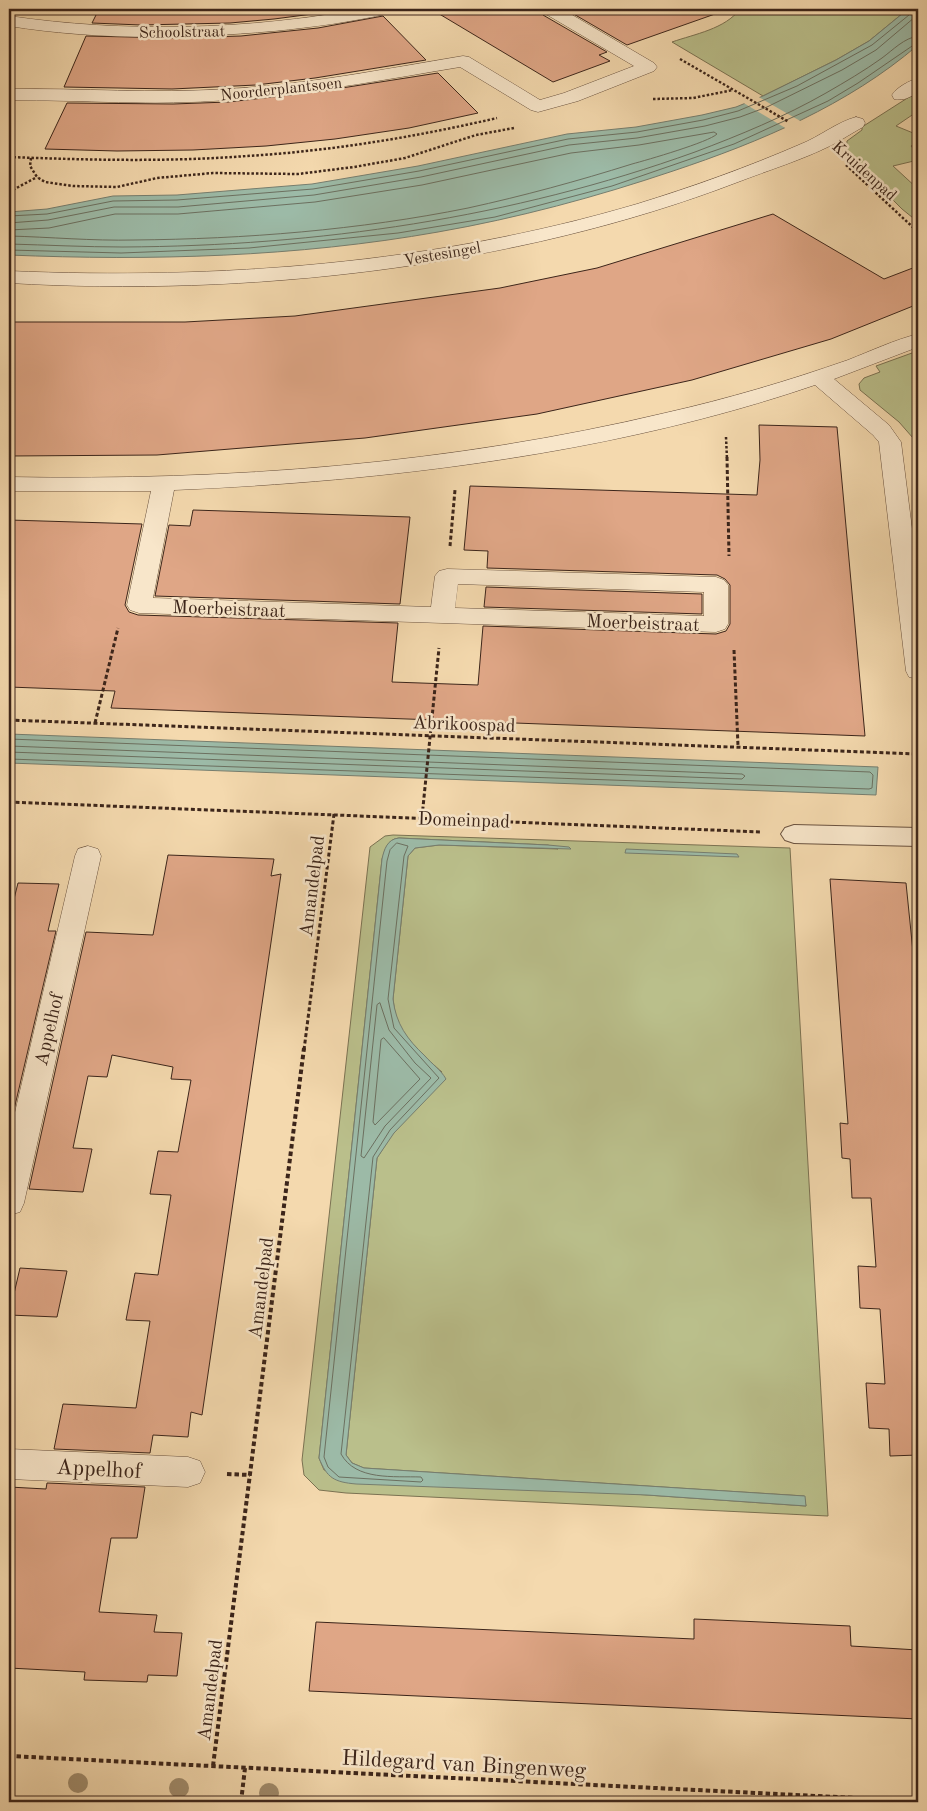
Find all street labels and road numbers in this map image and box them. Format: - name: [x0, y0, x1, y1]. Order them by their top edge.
- street label: Schoolstraat: [139, 24, 226, 42]
- street label: Noorderplantsoen: [219, 76, 343, 104]
- street label: Kruidenpad: [828, 139, 899, 204]
- street label: Vestesingel: [402, 240, 482, 270]
- street label: Moerbeistraat: [172, 599, 286, 622]
- street label: Moerbeistraat: [586, 613, 700, 636]
- street label: Abrikoospad: [412, 714, 516, 737]
- street label: Domeinpad: [417, 810, 511, 833]
- street label: Amandelpad: [298, 834, 329, 938]
- street label: Appelhof: [33, 991, 68, 1068]
- street label: Amandelpad: [247, 1236, 278, 1340]
- street label: Appelhof: [55, 1457, 143, 1483]
- street label: Amandelpad: [196, 1638, 227, 1742]
- street label: Hildegard van Bingenweg: [341, 1748, 587, 1782]

